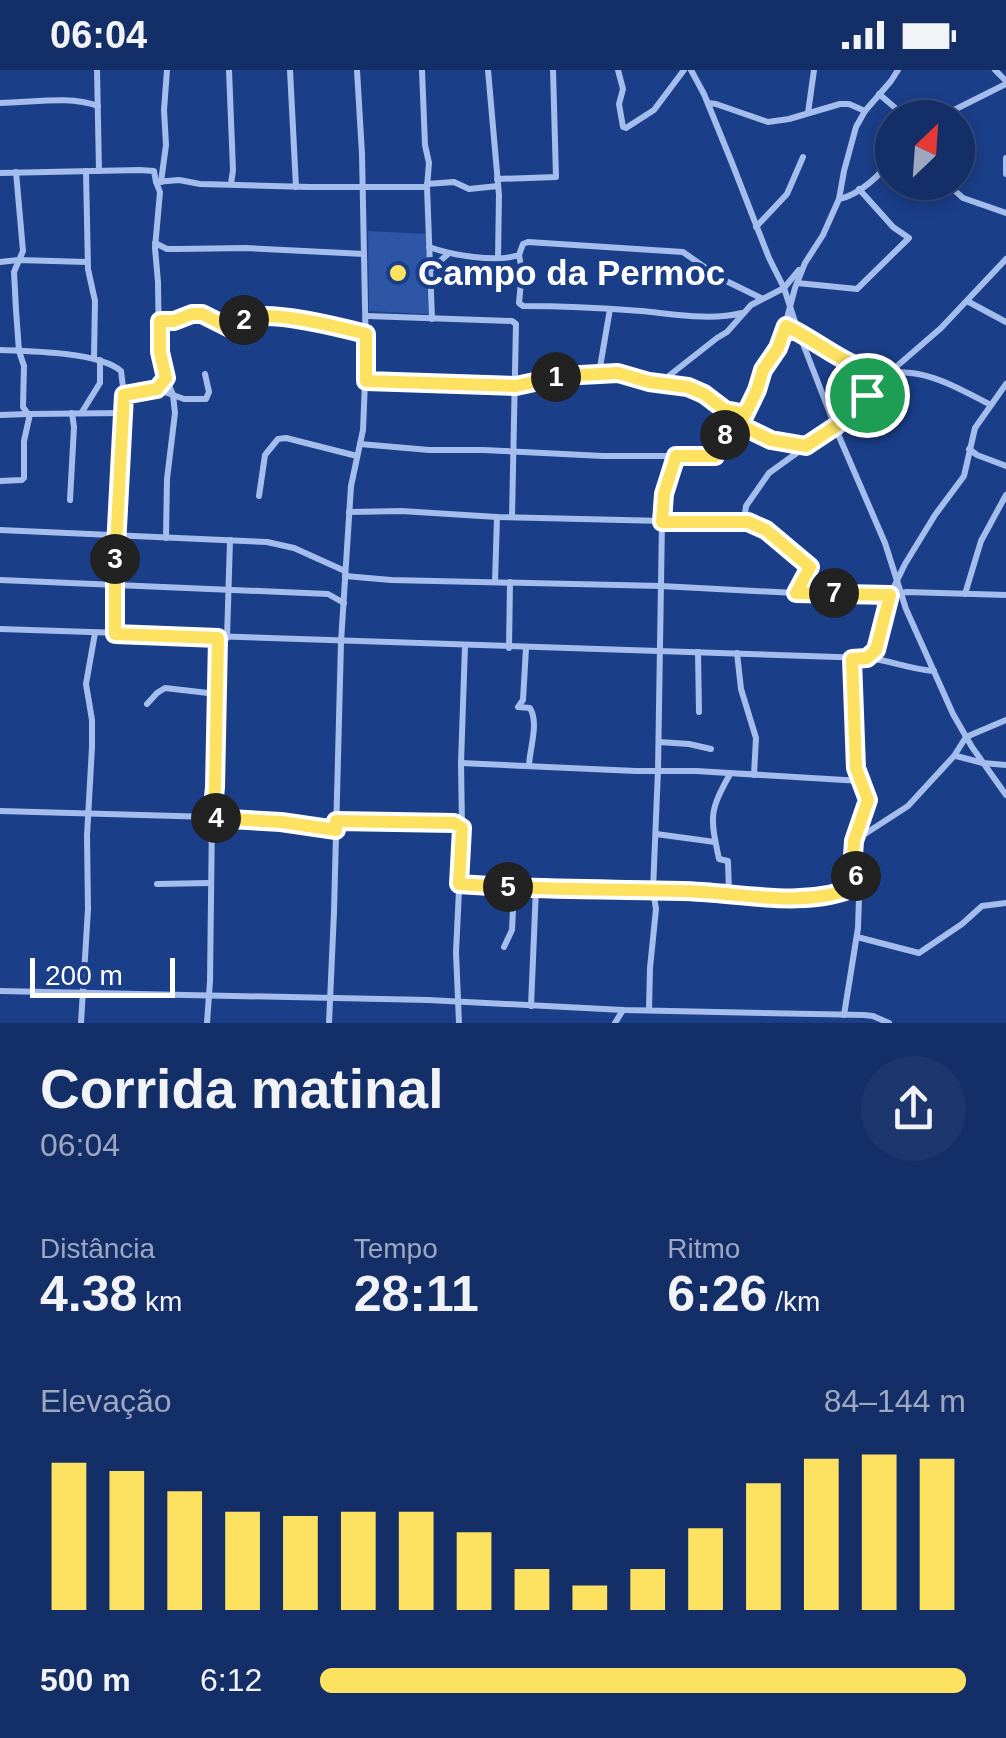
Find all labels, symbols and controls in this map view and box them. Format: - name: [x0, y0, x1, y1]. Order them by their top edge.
- text: 06:04: [50, 14, 147, 56]
- north arrow: [875, 100, 975, 200]
- map controls: [875, 100, 975, 200]
- place label: Campo da Permoc: [418, 253, 725, 292]
- marker: Campo da Permoc: [387, 262, 409, 284]
- pin: 2: [219, 295, 269, 345]
- text: 2: [236, 304, 252, 335]
- pin: 1: [531, 352, 581, 402]
- pin: [825, 353, 910, 438]
- text: 1: [548, 361, 564, 392]
- icon: arrive: [840, 368, 895, 423]
- pin: 8: [700, 410, 750, 460]
- text: 8: [717, 419, 733, 450]
- pin: 3: [90, 534, 140, 584]
- text: 3: [107, 543, 123, 574]
- pin: 7: [809, 568, 859, 618]
- text: 7: [826, 577, 842, 608]
- pin: 4: [191, 793, 241, 843]
- text: 4: [208, 802, 224, 833]
- pin: 6: [831, 851, 881, 901]
- text: 6: [848, 860, 864, 891]
- pin: 5: [483, 862, 533, 912]
- text: 5: [500, 871, 516, 902]
- scale bar: [30, 953, 175, 998]
- text: 200 m: [45, 960, 123, 991]
- button: share: [861, 1056, 966, 1161]
- text: Corrida matinal: [40, 1058, 443, 1120]
- text: 06:04: [40, 1127, 120, 1163]
- text: Distância: [40, 1233, 155, 1264]
- text: Tempo: [354, 1233, 438, 1264]
- text: Ritmo: [667, 1233, 740, 1264]
- text: 4.38: [40, 1266, 137, 1322]
- text: 28:11: [354, 1266, 479, 1322]
- text: 6:26: [667, 1266, 767, 1322]
- text: km: [137, 1286, 182, 1317]
- text: /km: [767, 1286, 820, 1317]
- text: Elevação: [40, 1383, 172, 1419]
- text: 84–144 m: [824, 1383, 966, 1419]
- text: 500 m: [40, 1662, 131, 1698]
- text: 6:12: [200, 1662, 262, 1698]

